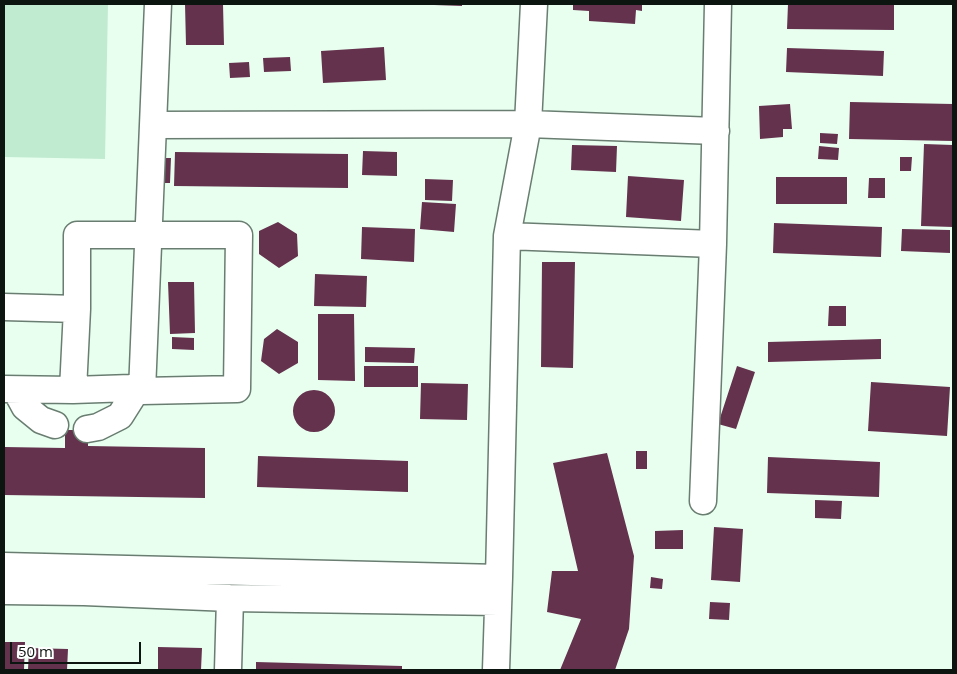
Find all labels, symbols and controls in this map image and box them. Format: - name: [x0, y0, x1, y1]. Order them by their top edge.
- scale bar: [12, 632, 144, 664]
- text: 50 m: [18, 641, 53, 661]

